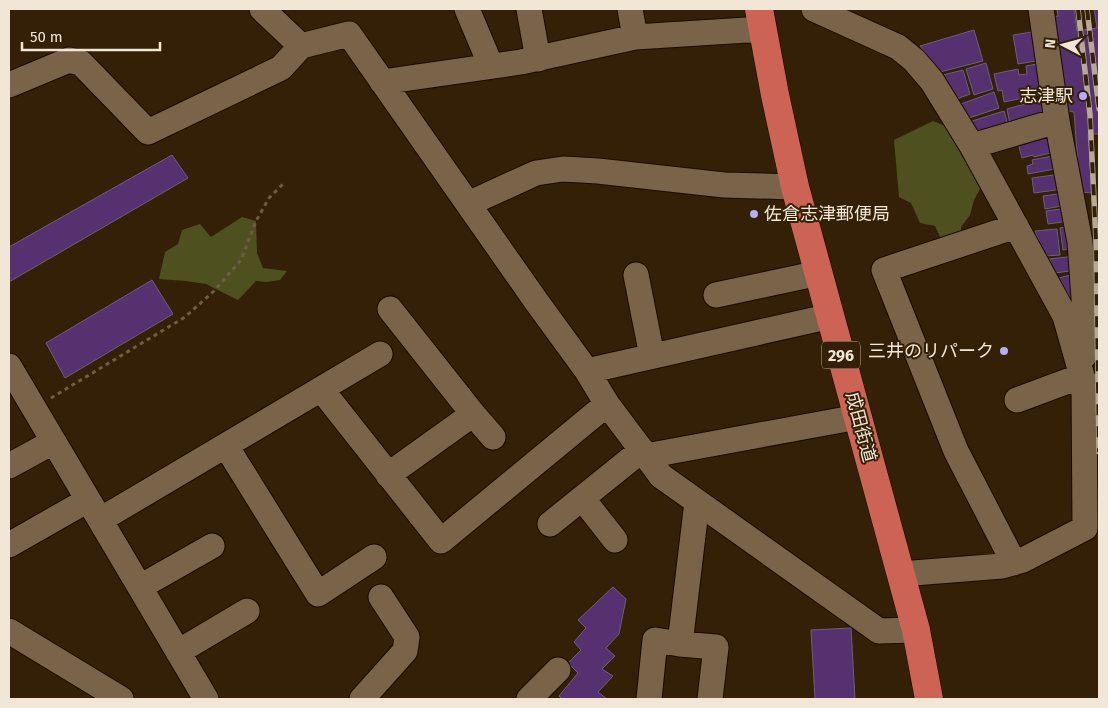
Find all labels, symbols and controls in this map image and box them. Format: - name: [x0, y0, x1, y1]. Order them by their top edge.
- scale bar: [22, 20, 160, 52]
- north arrow: [1038, 20, 1088, 70]
- text: 50 m: [30, 28, 63, 46]
- text: N: [1042, 38, 1060, 49]
- place label: 志津駅: [1019, 85, 1073, 107]
- marker: 志津駅: [1077, 90, 1089, 102]
- place label: 佐倉志津郵便局: [764, 203, 890, 225]
- marker: 佐倉志津郵便局: [748, 208, 760, 220]
- place label: 三井のリパーク: [868, 340, 994, 362]
- road number: 296: [822, 342, 860, 368]
- marker: 三井のリパーク: [998, 345, 1010, 357]
- street label: 成田街道: [841, 389, 881, 465]

